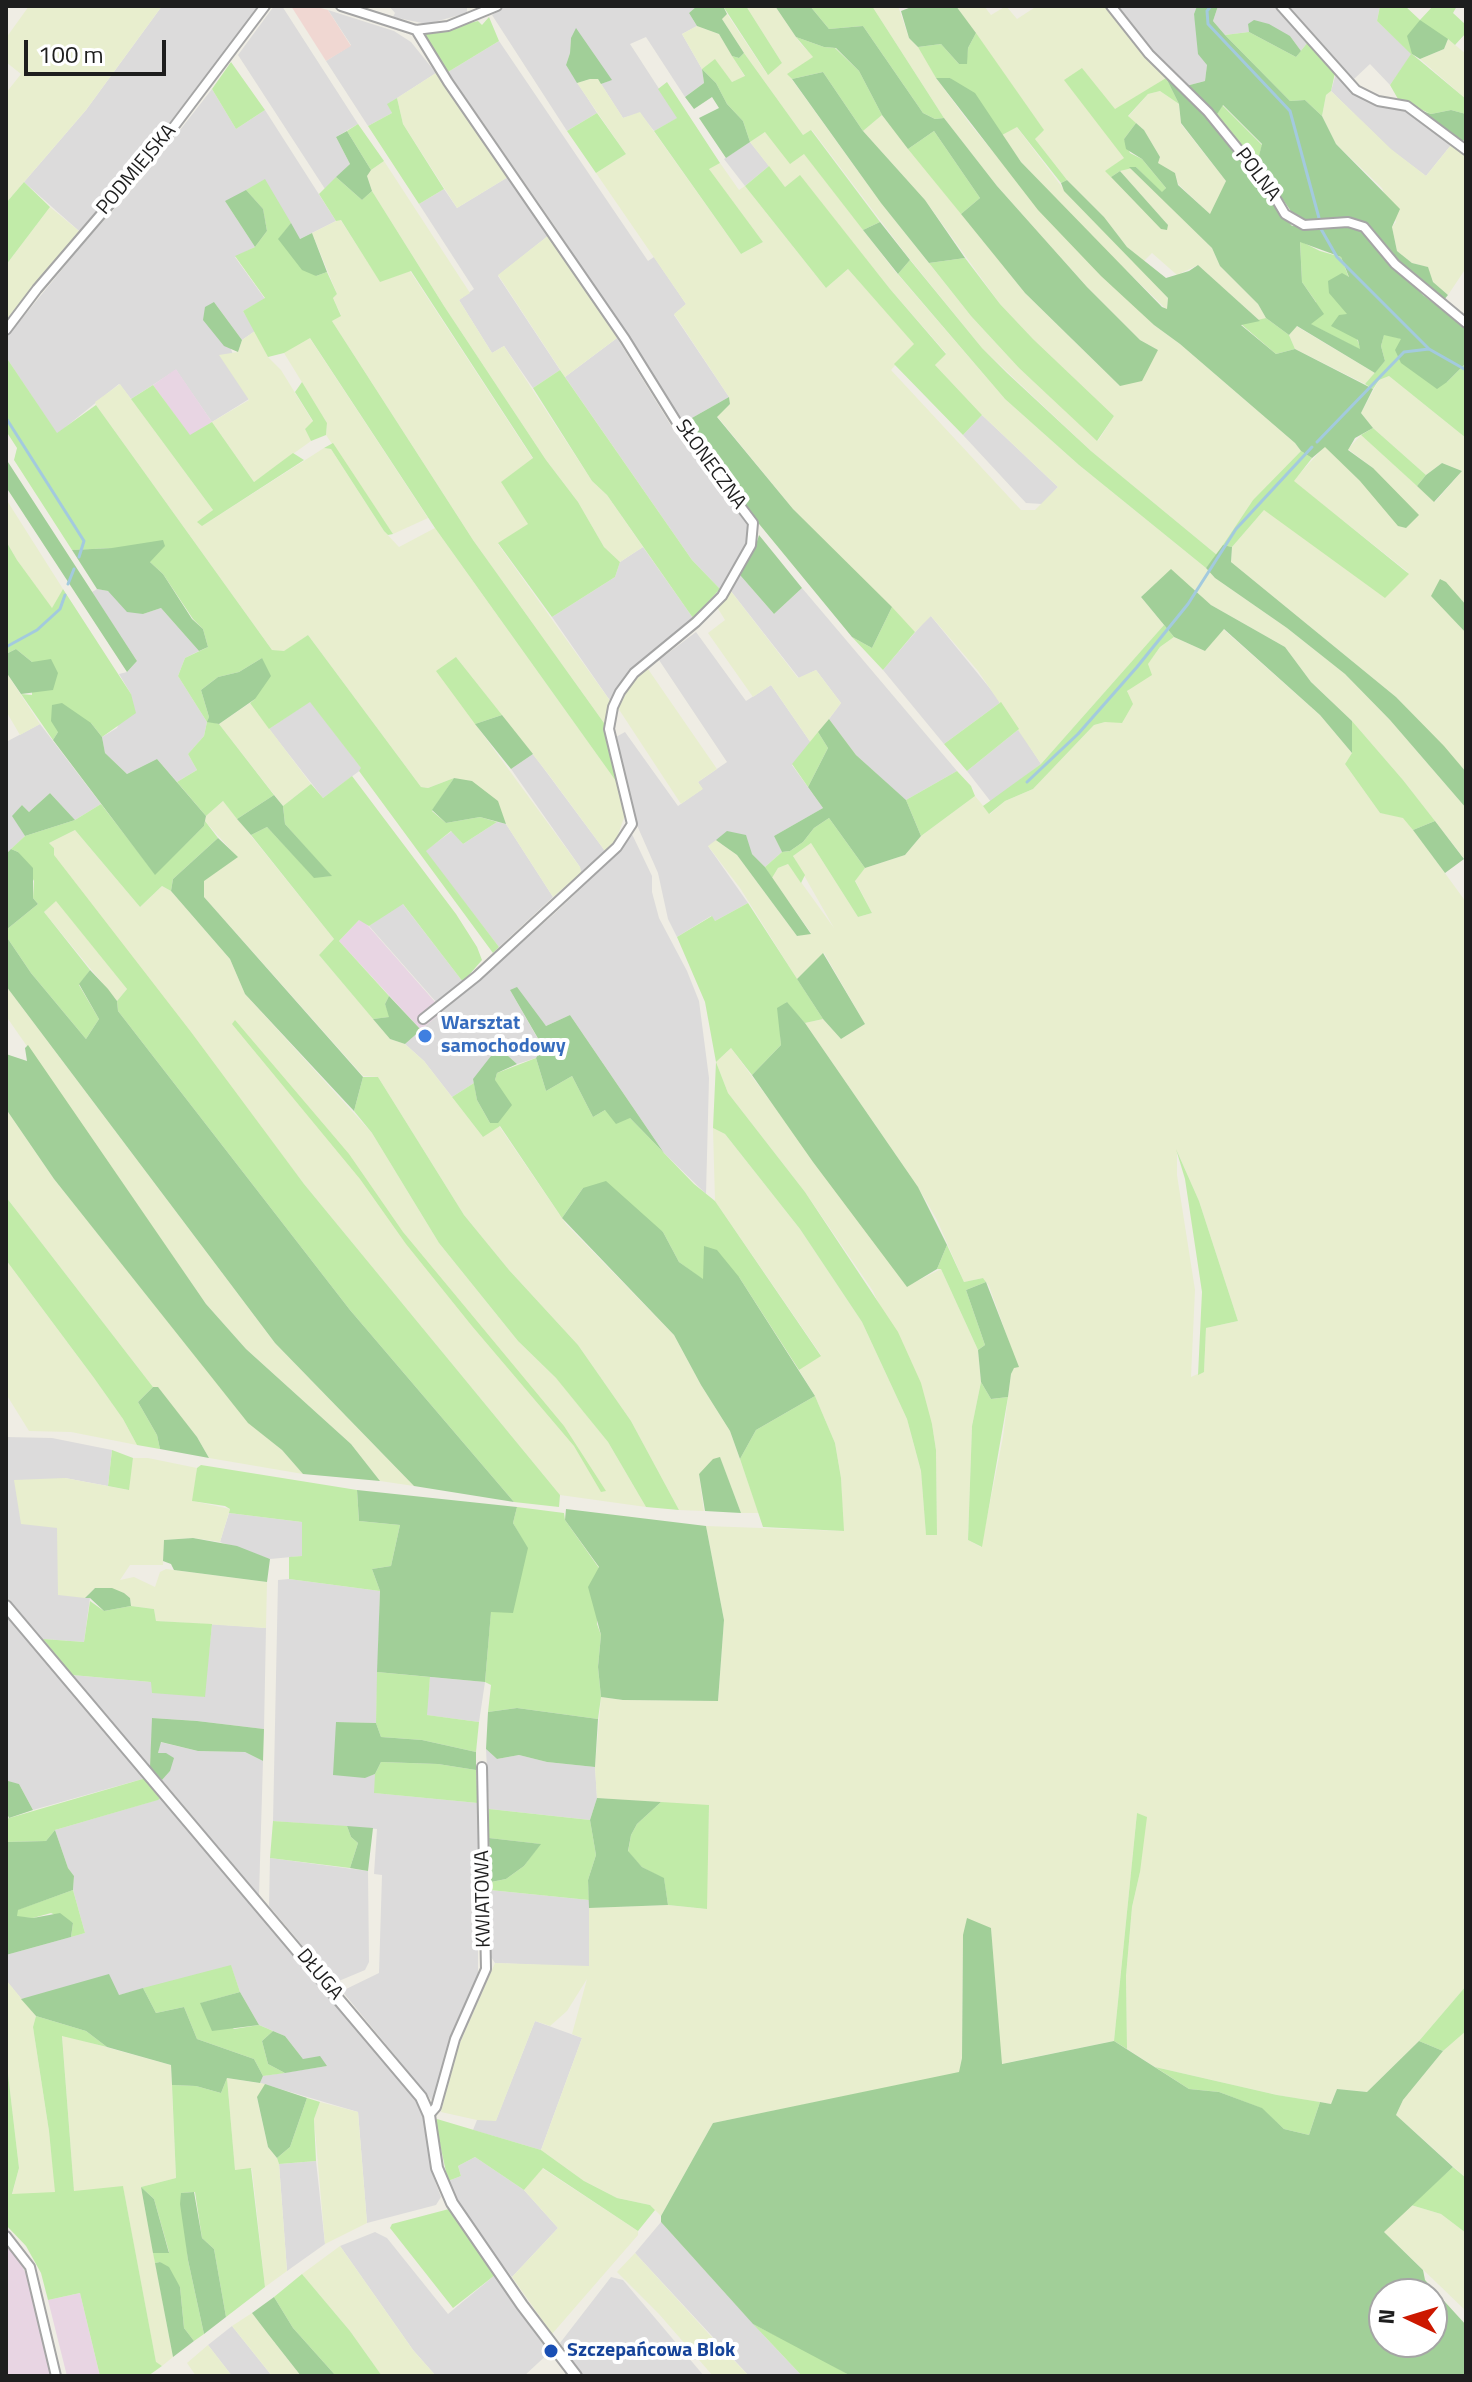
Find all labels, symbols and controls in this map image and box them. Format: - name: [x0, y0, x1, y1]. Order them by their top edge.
- scale bar: [28, 24, 170, 74]
- text: 100 m: [38, 36, 104, 72]
- street label: PODMIEJSKA: [92, 120, 182, 220]
- street label: POLNA: [1229, 144, 1285, 206]
- street label: SŁONECZNA: [670, 416, 750, 514]
- place label: Warsztat samochodowy: [441, 1012, 566, 1059]
- marker: Warsztat samochodowy: [416, 1027, 434, 1045]
- street label: KWIATOWA: [471, 1850, 497, 1948]
- street label: DŁUGA: [291, 1945, 347, 2005]
- north arrow: [1368, 2278, 1448, 2358]
- text: N: [1369, 2308, 1404, 2325]
- place label: Szczepańcowa Blok: [567, 2339, 735, 2363]
- marker: Szczepańcowa Blok: [542, 2342, 560, 2360]

